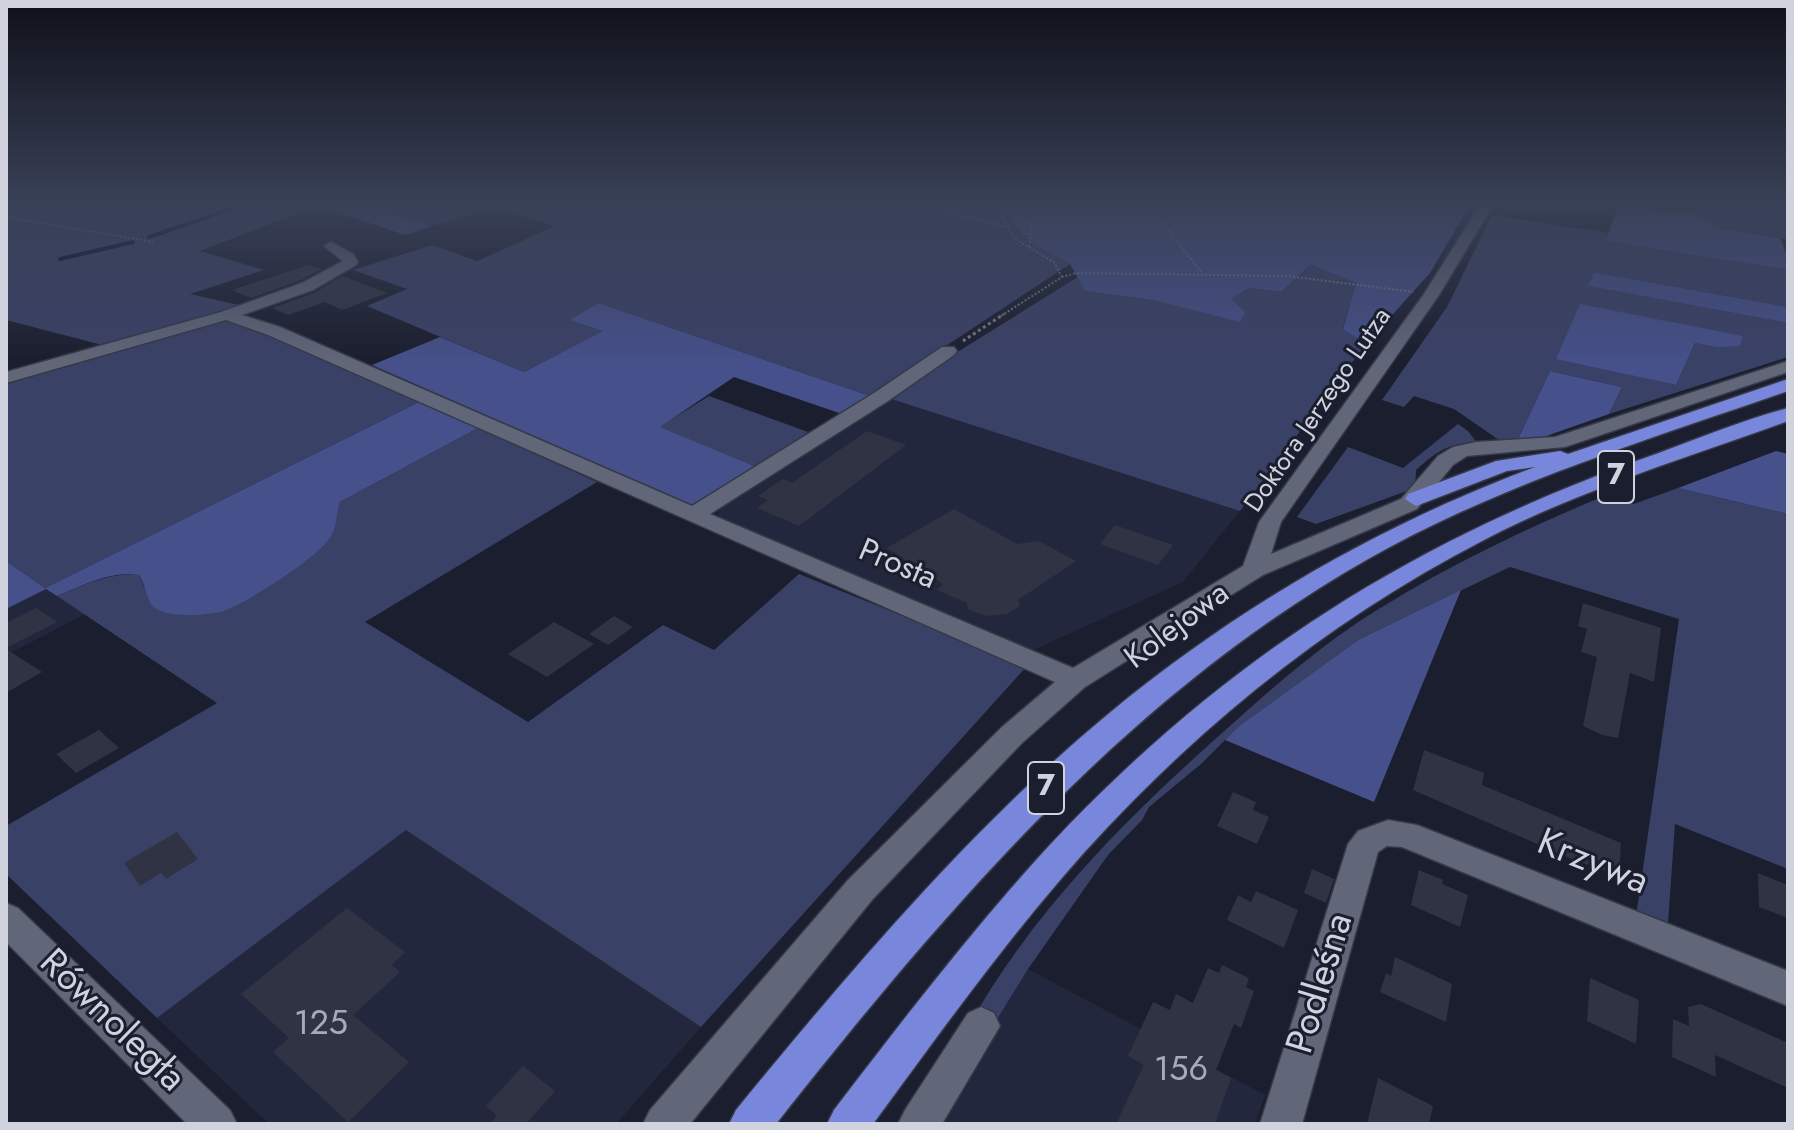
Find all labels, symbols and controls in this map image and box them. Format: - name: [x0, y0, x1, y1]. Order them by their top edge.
- street label: Doktora Jerzego Lutza: [1239, 303, 1399, 519]
- road number: 7: [1598, 451, 1634, 503]
- street label: Prosta: [852, 533, 942, 599]
- street label: Kolejowa: [1118, 575, 1238, 679]
- road number: 7: [1028, 762, 1064, 814]
- street label: Krzywa: [1530, 821, 1654, 907]
- street label: Podleśna: [1279, 909, 1365, 1059]
- street label: Równoległa: [29, 941, 193, 1103]
- house number: 125: [294, 1006, 348, 1046]
- house number: 156: [1154, 1052, 1208, 1092]

